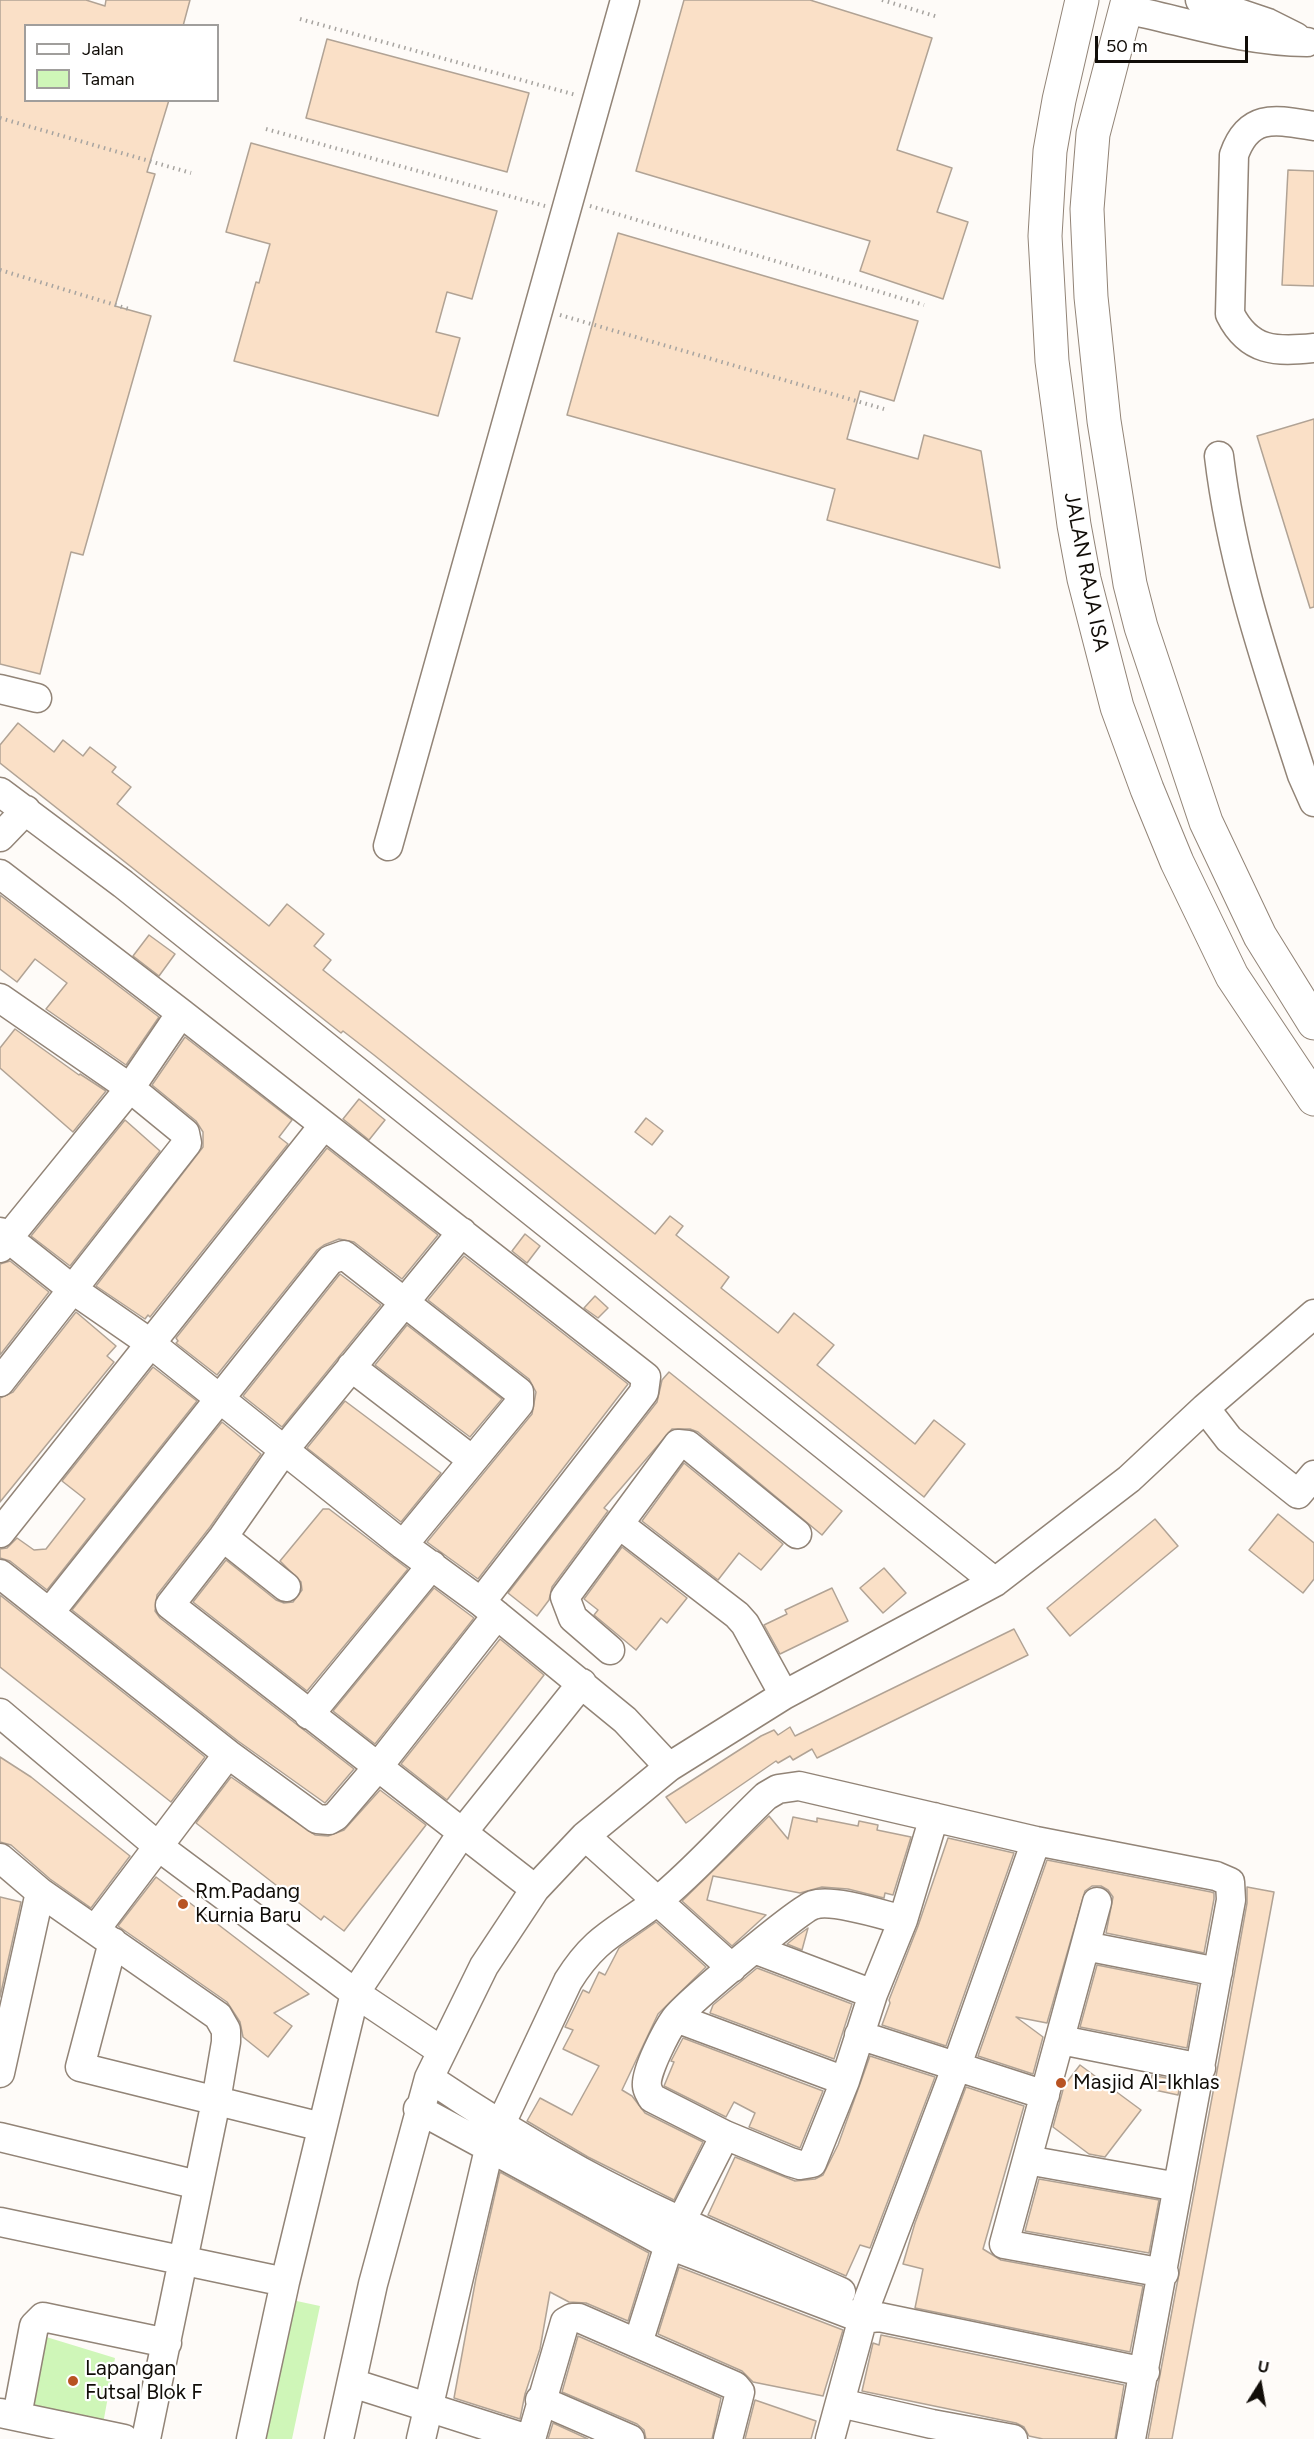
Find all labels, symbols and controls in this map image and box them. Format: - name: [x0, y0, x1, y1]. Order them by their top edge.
- legend: [24, 24, 219, 102]
- scale bar: [1098, 24, 1251, 62]
- text: 50 m: [1106, 35, 1148, 57]
- text: Jalan: [82, 38, 124, 60]
- text: Taman: [82, 68, 135, 90]
- street label: JALAN RAJA ISA: [1058, 490, 1114, 654]
- place label: Rm.Padang Kurnia Baru: [195, 1879, 301, 1929]
- marker: Rm.Padang Kurnia Baru: [176, 1897, 190, 1911]
- place label: Masjid Al-Ikhlas: [1073, 2070, 1220, 2096]
- marker: Masjid Al-Ikhlas: [1054, 2076, 1068, 2090]
- north arrow: [1230, 2355, 1290, 2415]
- place label: Lapangan Futsal Blok F: [85, 2356, 203, 2406]
- text: U: [1256, 2356, 1271, 2377]
- marker: Lapangan Futsal Blok F: [66, 2374, 80, 2388]

